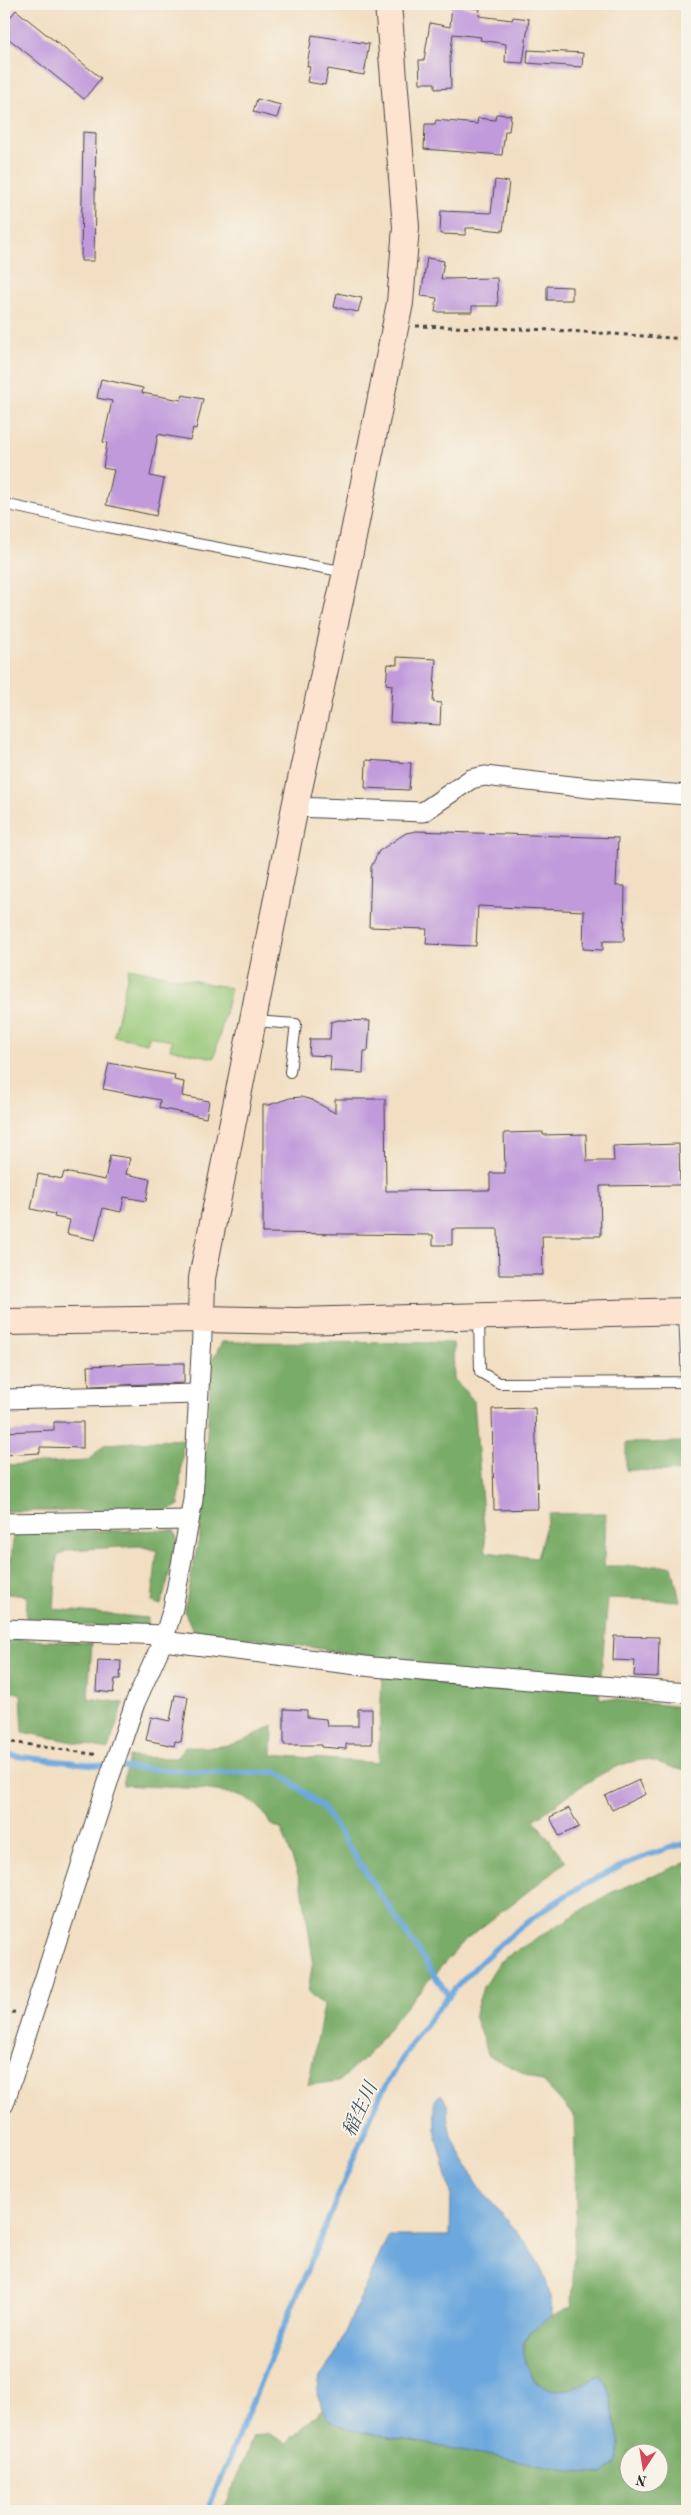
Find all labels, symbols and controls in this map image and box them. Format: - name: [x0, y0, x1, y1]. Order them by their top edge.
- water label: 稲生川: [339, 2078, 383, 2140]
- north arrow: [618, 2442, 668, 2492]
- text: N: [635, 2472, 648, 2488]

